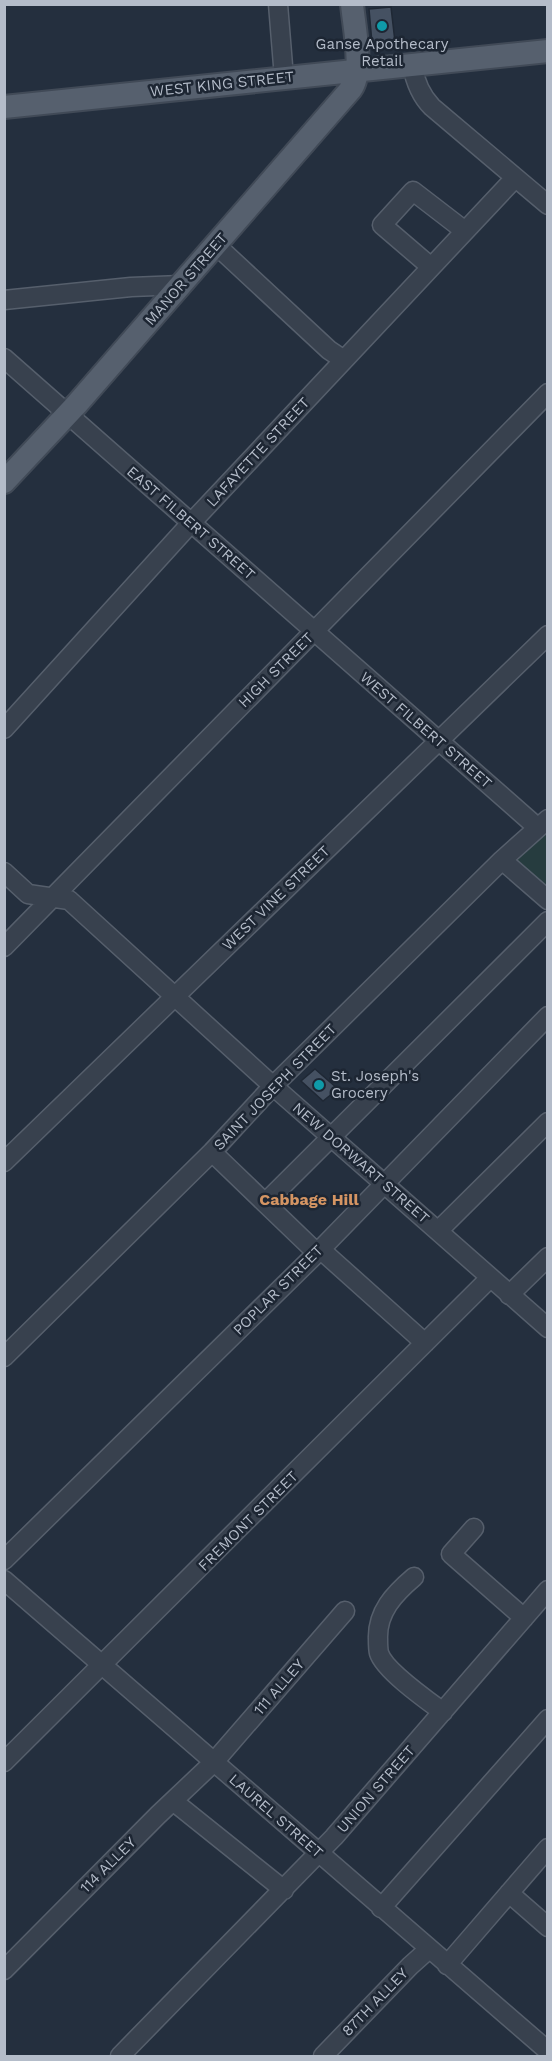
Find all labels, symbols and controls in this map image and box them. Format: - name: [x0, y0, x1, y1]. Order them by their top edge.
- marker: Ganse Apothecary Retail: [375, 19, 389, 33]
- place label: Ganse Apothecary Retail: [316, 35, 449, 70]
- street label: WEST KING STREET: [149, 67, 295, 101]
- street label: MANOR STREET: [141, 229, 231, 329]
- street label: LAFAYETTE STREET: [203, 394, 313, 510]
- street label: EAST FILBERT STREET: [123, 462, 259, 584]
- street label: HIGH STREET: [235, 629, 317, 711]
- street label: WEST FILBERT STREET: [356, 668, 496, 792]
- street label: WEST VINE STREET: [218, 842, 334, 954]
- street label: SAINT JOSEPH STREET: [210, 1020, 340, 1154]
- place label: St. Joseph's Grocery: [331, 1067, 419, 1102]
- marker: St. Joseph's Grocery: [312, 1078, 326, 1092]
- street label: NEW DORWART STREET: [289, 1099, 433, 1227]
- district label: Cabbage Hill: [259, 1190, 359, 1209]
- street label: POPLAR STREET: [229, 1241, 327, 1339]
- street label: FREMONT STREET: [194, 1467, 302, 1575]
- street label: 111 ALLEY: [250, 1655, 308, 1719]
- street label: UNION STREET: [333, 1742, 419, 1836]
- street label: LAUREL STREET: [225, 1770, 327, 1862]
- street label: 114 ALLEY: [76, 1833, 140, 1897]
- street label: 87TH ALLEY: [338, 1964, 412, 2040]

